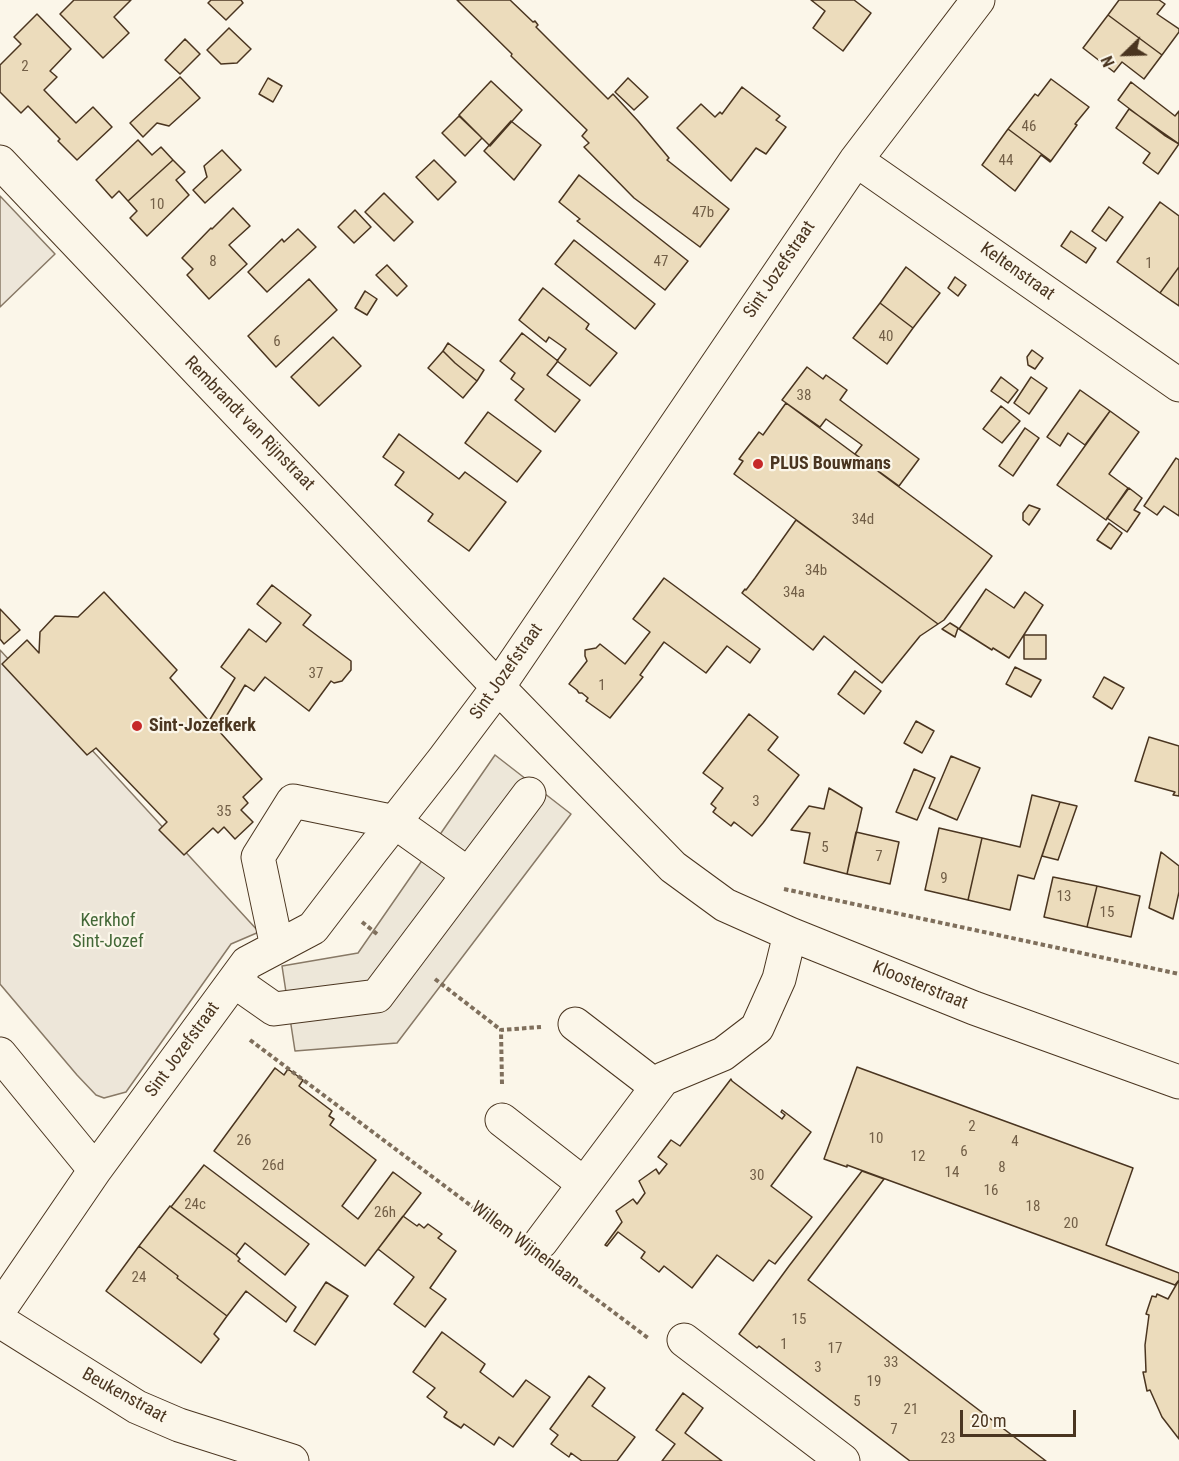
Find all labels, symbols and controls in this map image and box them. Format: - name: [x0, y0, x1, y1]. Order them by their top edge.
- north arrow: [1095, 24, 1155, 84]
- text: N: [1097, 53, 1119, 69]
- house number: 2: [21, 58, 29, 76]
- house number: 46: [1022, 118, 1036, 136]
- house number: 44: [999, 152, 1013, 170]
- house number: 10: [150, 196, 164, 214]
- house number: 47b: [692, 204, 714, 222]
- street label: Sint Jozefstraat: [740, 217, 820, 323]
- street label: Keltenstraat: [976, 239, 1058, 305]
- house number: 8: [209, 253, 217, 271]
- house number: 47: [654, 253, 668, 271]
- house number: 1: [1145, 255, 1153, 273]
- house number: 40: [879, 328, 893, 346]
- house number: 6: [273, 333, 281, 351]
- street label: Rembrandt van Rijnstraat: [179, 352, 319, 496]
- house number: 38: [797, 387, 811, 405]
- place label: PLUS Bouwmans: [770, 453, 891, 475]
- marker: PLUS Bouwmans: [751, 457, 765, 471]
- house number: 34d: [852, 511, 874, 529]
- house number: 34b: [805, 562, 827, 580]
- house number: 34a: [783, 584, 805, 602]
- street label: Sint Jozefstraat: [466, 620, 548, 724]
- house number: 37: [309, 665, 323, 683]
- house number: 1: [598, 677, 606, 695]
- place label: Sint-Jozefkerk: [149, 715, 256, 737]
- marker: Sint-Jozefkerk: [130, 719, 144, 733]
- house number: 3: [752, 793, 760, 811]
- house number: 35: [217, 803, 231, 821]
- house number: 5: [821, 839, 829, 857]
- house number: 7: [875, 848, 883, 866]
- house number: 9: [940, 870, 948, 888]
- house number: 13: [1057, 888, 1071, 906]
- house number: 15: [1100, 904, 1114, 922]
- park label: Kerkhof Sint-Jozef: [72, 910, 144, 952]
- street label: Kloosterstraat: [869, 957, 971, 1015]
- street label: Sint Jozefstraat: [141, 998, 225, 1102]
- house number: 2: [968, 1118, 976, 1136]
- house number: 10: [869, 1130, 883, 1148]
- house number: 26: [237, 1132, 251, 1150]
- house number: 4: [1011, 1133, 1019, 1151]
- house number: 6: [960, 1143, 968, 1161]
- house number: 12: [911, 1148, 925, 1166]
- house number: 26d: [262, 1157, 284, 1175]
- house number: 8: [998, 1159, 1006, 1177]
- house number: 14: [945, 1164, 959, 1182]
- house number: 30: [750, 1167, 764, 1185]
- house number: 16: [984, 1182, 998, 1200]
- house number: 24c: [184, 1196, 206, 1214]
- street label: Willem Wijnenlaan: [467, 1197, 583, 1293]
- house number: 18: [1026, 1198, 1040, 1216]
- house number: 26h: [374, 1204, 396, 1222]
- house number: 20: [1064, 1215, 1078, 1233]
- house number: 24: [132, 1269, 146, 1287]
- house number: 15: [792, 1311, 806, 1329]
- house number: 1: [780, 1336, 788, 1354]
- house number: 17: [828, 1340, 842, 1358]
- house number: 33: [884, 1354, 898, 1372]
- house number: 3: [814, 1359, 822, 1377]
- street label: Beukenstraat: [78, 1364, 170, 1428]
- house number: 19: [867, 1373, 881, 1391]
- house number: 5: [853, 1393, 861, 1411]
- scale bar: [963, 1398, 1078, 1436]
- house number: 21: [904, 1401, 918, 1419]
- text: 20 m: [971, 1410, 1006, 1431]
- house number: 7: [890, 1421, 898, 1439]
- house number: 23: [941, 1430, 955, 1448]

